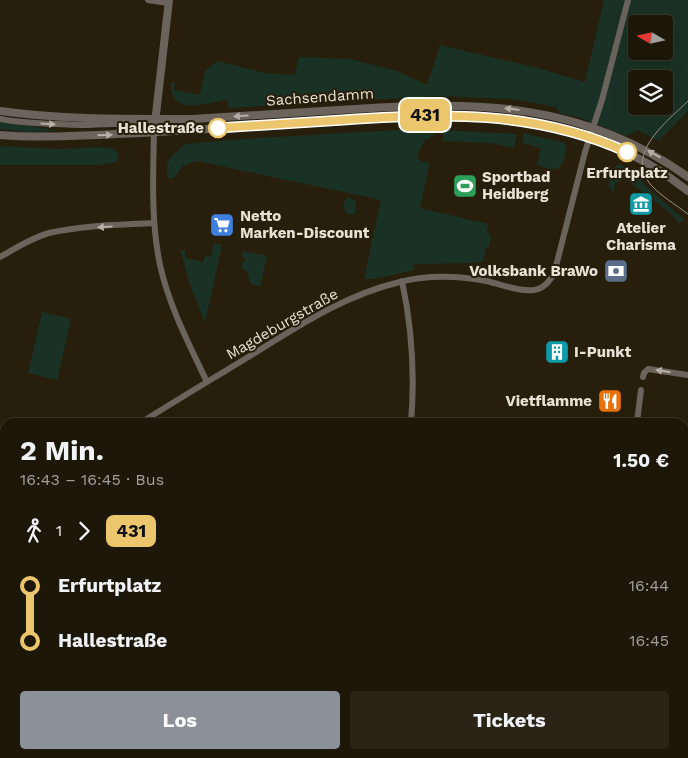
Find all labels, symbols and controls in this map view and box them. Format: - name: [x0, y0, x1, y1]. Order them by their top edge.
- north arrow: [628, 15, 672, 60]
- map controls: [628, 15, 673, 115]
- button: layers: [628, 70, 673, 115]
- street label: Sachsendamm: [266, 84, 374, 110]
- line badge: 431: [396, 99, 454, 131]
- text: 431: [410, 104, 440, 125]
- one-way arrow: [504, 105, 520, 113]
- one-way arrow: [233, 113, 249, 121]
- marker: Hallestraße: [208, 118, 228, 138]
- place label: Hallestraße: [118, 119, 204, 137]
- one-way arrow: [41, 120, 57, 128]
- one-way arrow: [97, 130, 113, 138]
- marker: Erfurtplatz: [617, 142, 637, 162]
- one-way arrow: [647, 150, 661, 159]
- place label: Erfurtplatz: [586, 164, 668, 182]
- place label: Sportbad Heidberg: [482, 168, 550, 203]
- sports icon: Sportbad Heidberg: [452, 173, 478, 199]
- museum icon: Atelier Charisma: [628, 191, 654, 217]
- place label: Netto Marken-Discount: [240, 207, 370, 242]
- supermarket icon: Netto Marken-Discount: [209, 212, 235, 238]
- place label: Atelier Charisma: [606, 219, 676, 254]
- one-way arrow: [97, 223, 113, 231]
- bank icon: Volksbank BraWo: [603, 258, 629, 284]
- place label: Volksbank BraWo: [469, 262, 598, 280]
- street label: Magdeburgstraße: [223, 285, 341, 363]
- building icon: I-Punkt: [544, 339, 570, 365]
- place label: I-Punkt: [574, 343, 632, 361]
- one-way arrow: [655, 366, 671, 374]
- restaurant icon: Vietflamme: [597, 388, 623, 414]
- place label: Vietflamme: [506, 392, 592, 410]
- text: 2 Min.: [20, 434, 104, 467]
- text: 1.50 €: [613, 449, 669, 472]
- text: 16:43 – 16:45 · Bus: [20, 470, 164, 489]
- icon: walk: [20, 517, 48, 545]
- icon: forward: [70, 517, 98, 545]
- text: 431: [116, 520, 146, 541]
- text: 1: [56, 521, 62, 540]
- text: Erfurtplatz: [58, 574, 161, 597]
- text: 16:44: [629, 576, 669, 595]
- text: Hallestraße: [58, 629, 167, 652]
- text: 16:45: [629, 631, 669, 650]
- button: Los: [20, 691, 340, 749]
- button: Tickets: [350, 691, 669, 749]

